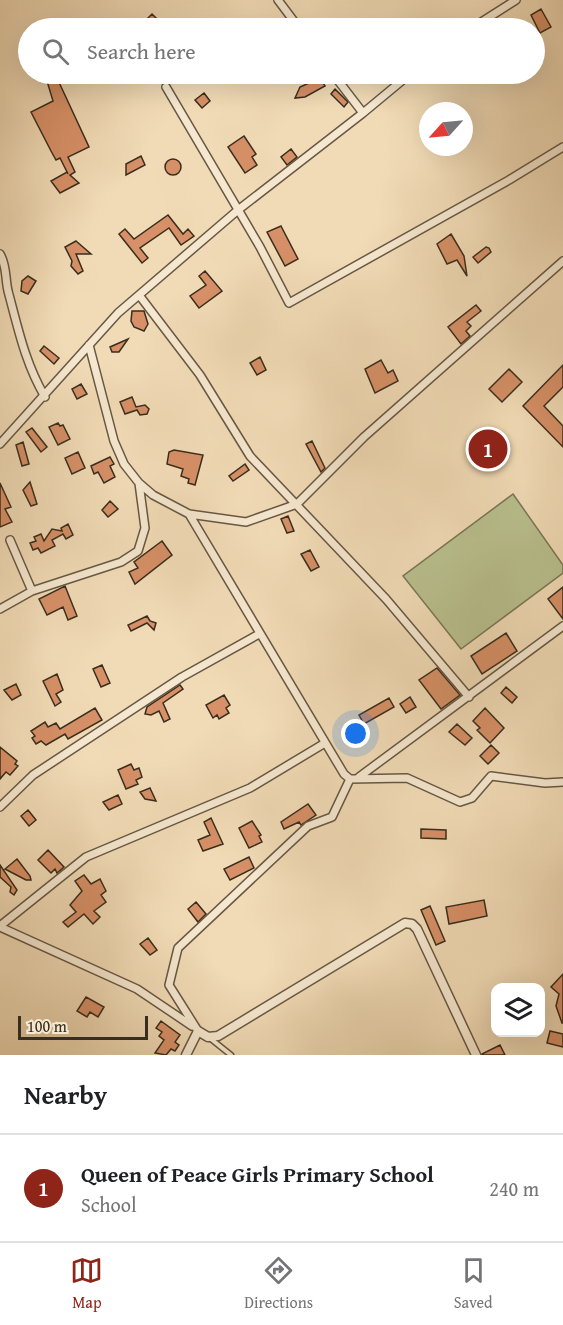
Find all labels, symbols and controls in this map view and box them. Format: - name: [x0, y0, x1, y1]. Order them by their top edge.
- search box: [18, 18, 545, 84]
- icon: search: [39, 35, 72, 68]
- text: Search here: [87, 35, 196, 67]
- north arrow: [419, 102, 473, 156]
- pin: 1: [468, 426, 508, 472]
- your location: [341, 719, 370, 748]
- map controls: [491, 983, 545, 1037]
- button: layers: [491, 983, 545, 1037]
- scale bar: [18, 1013, 148, 1040]
- text: 100 m: [27, 1014, 67, 1038]
- text: Nearby: [24, 1075, 107, 1114]
- text: Queen of Peace Girls Primary School: [81, 1158, 434, 1190]
- text: 1: [38, 1174, 49, 1203]
- text: 240 m: [489, 1174, 539, 1203]
- text: School: [81, 1190, 137, 1219]
- tab: Map: [70, 1254, 103, 1314]
- tab: Directions: [244, 1254, 313, 1314]
- tab: Saved: [454, 1254, 493, 1314]

